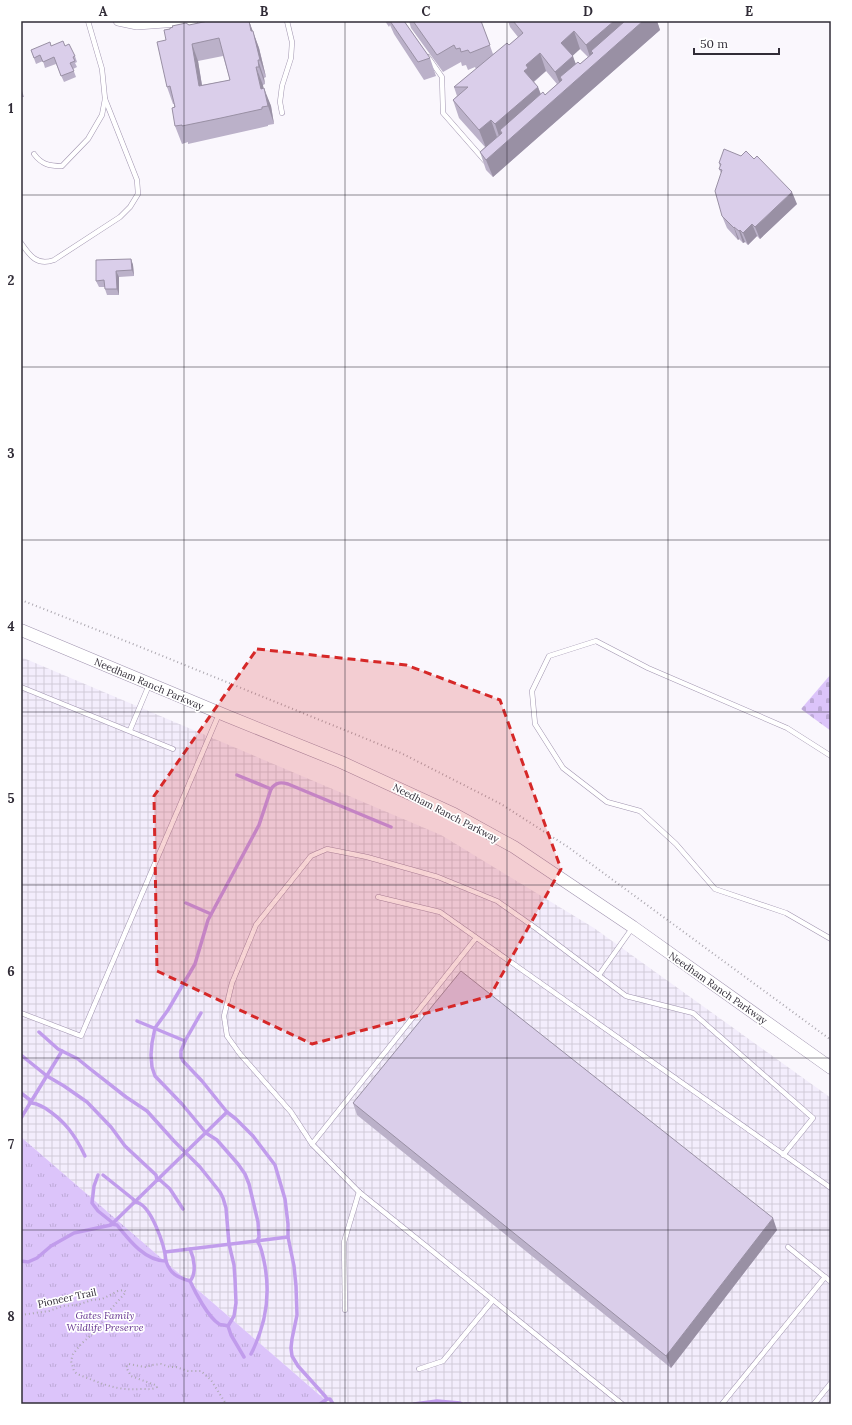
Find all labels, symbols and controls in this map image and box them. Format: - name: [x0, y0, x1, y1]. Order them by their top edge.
- text: A: [99, 3, 108, 20]
- text: B: [260, 3, 269, 20]
- text: C: [422, 3, 431, 20]
- text: D: [583, 3, 593, 20]
- text: E: [745, 3, 753, 20]
- scale bar: [694, 30, 779, 56]
- text: 50 m: [700, 36, 728, 51]
- text: 1: [8, 100, 14, 117]
- text: 2: [8, 272, 15, 289]
- text: 3: [7, 445, 15, 462]
- text: 4: [7, 618, 15, 635]
- street label: Needham Ranch Parkway: [92, 655, 206, 713]
- street label: Needham Ranch Parkway: [391, 781, 502, 846]
- text: 5: [7, 790, 15, 807]
- street label: Needham Ranch Parkway: [666, 949, 770, 1027]
- text: 6: [7, 963, 15, 980]
- text: 7: [8, 1136, 14, 1153]
- street label: Pioneer Trail: [36, 1285, 98, 1311]
- text: 8: [7, 1308, 15, 1325]
- park label: Gates Family Wildlife Preserve: [67, 1309, 144, 1334]

